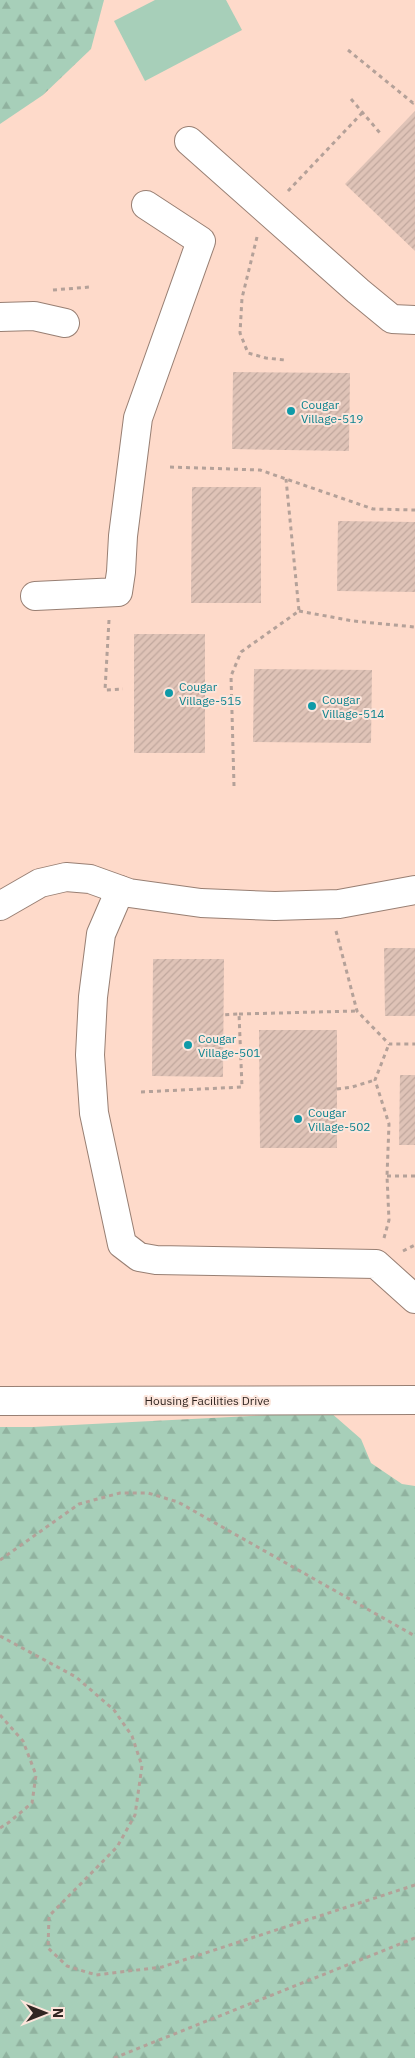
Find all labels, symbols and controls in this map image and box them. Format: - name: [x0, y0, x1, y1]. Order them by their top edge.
- place label: Cougar Village-519: [301, 397, 364, 426]
- marker: Cougar Village-519: [285, 405, 297, 417]
- place label: Cougar Village-515: [179, 679, 242, 708]
- marker: Cougar Village-515: [163, 687, 175, 699]
- place label: Cougar Village-514: [322, 692, 385, 721]
- marker: Cougar Village-514: [306, 700, 318, 712]
- place label: Cougar Village-501: [198, 1031, 261, 1060]
- marker: Cougar Village-501: [182, 1039, 194, 1051]
- place label: Cougar Village-502: [308, 1105, 371, 1134]
- marker: Cougar Village-502: [292, 1113, 304, 1125]
- street label: Housing Facilities Drive: [144, 1393, 270, 1408]
- north arrow: [20, 1988, 70, 2038]
- text: N: [49, 2008, 67, 2018]

